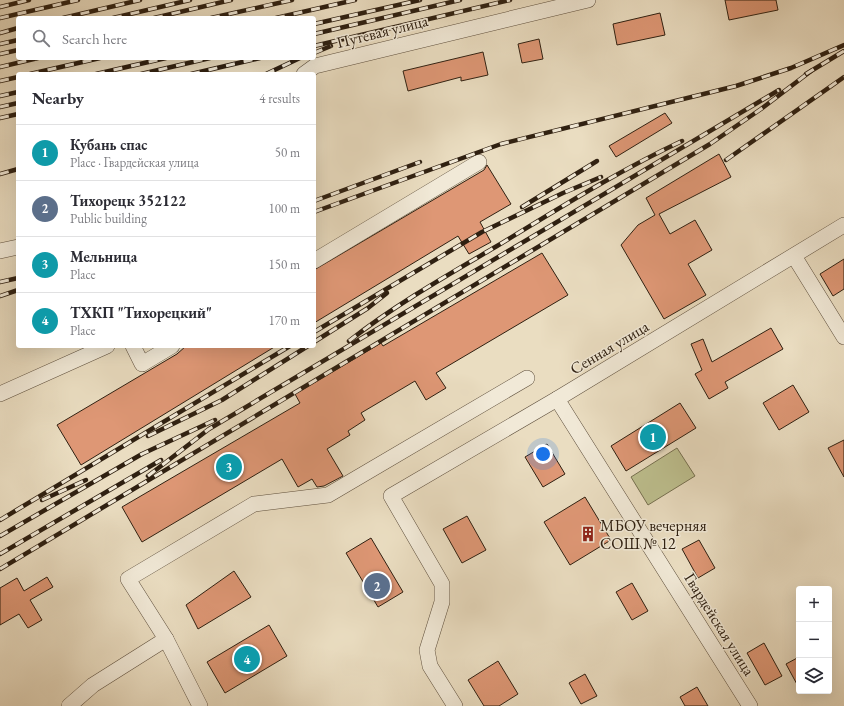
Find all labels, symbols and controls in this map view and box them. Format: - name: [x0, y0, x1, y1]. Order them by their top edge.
- street label: Путевая улица: [334, 10, 431, 53]
- search box: [16, 16, 316, 60]
- icon: search: [30, 27, 52, 49]
- text: Search here: [62, 29, 127, 48]
- text: Nearby: [32, 87, 84, 109]
- text: 4 results: [259, 90, 300, 107]
- text: Кубань спас: [70, 135, 147, 154]
- text: 1: [42, 144, 48, 161]
- text: 50 m: [275, 144, 300, 161]
- text: Place · Гвардейская улица: [70, 154, 199, 171]
- text: Тихорецк 352122: [70, 191, 186, 210]
- text: 2: [42, 200, 48, 217]
- text: 100 m: [269, 200, 300, 217]
- text: Public building: [70, 210, 147, 227]
- text: Мельница: [70, 247, 137, 266]
- text: 3: [42, 256, 48, 273]
- text: 150 m: [269, 256, 300, 273]
- text: Place: [70, 266, 96, 283]
- text: ТХКП "Тихорецкий": [70, 303, 212, 322]
- text: 4: [42, 312, 48, 329]
- text: 170 m: [269, 312, 300, 329]
- street label: Сенная улица: [566, 315, 653, 379]
- text: Place: [70, 322, 96, 339]
- pin: 1: [640, 422, 666, 452]
- your location: [533, 444, 553, 464]
- pin: 3: [216, 452, 242, 482]
- place label: МБОУ вечерняя СОШ № 12: [600, 515, 707, 554]
- building icon: МБОУ вечерняя СОШ № 12: [579, 525, 597, 543]
- street label: Гвардейская улица: [680, 569, 760, 680]
- pin: 2: [364, 571, 390, 601]
- map controls: [796, 586, 832, 694]
- button: +: [796, 586, 832, 622]
- button: −: [796, 622, 832, 658]
- pin: 4: [234, 644, 260, 674]
- button: layers: [796, 658, 832, 694]

